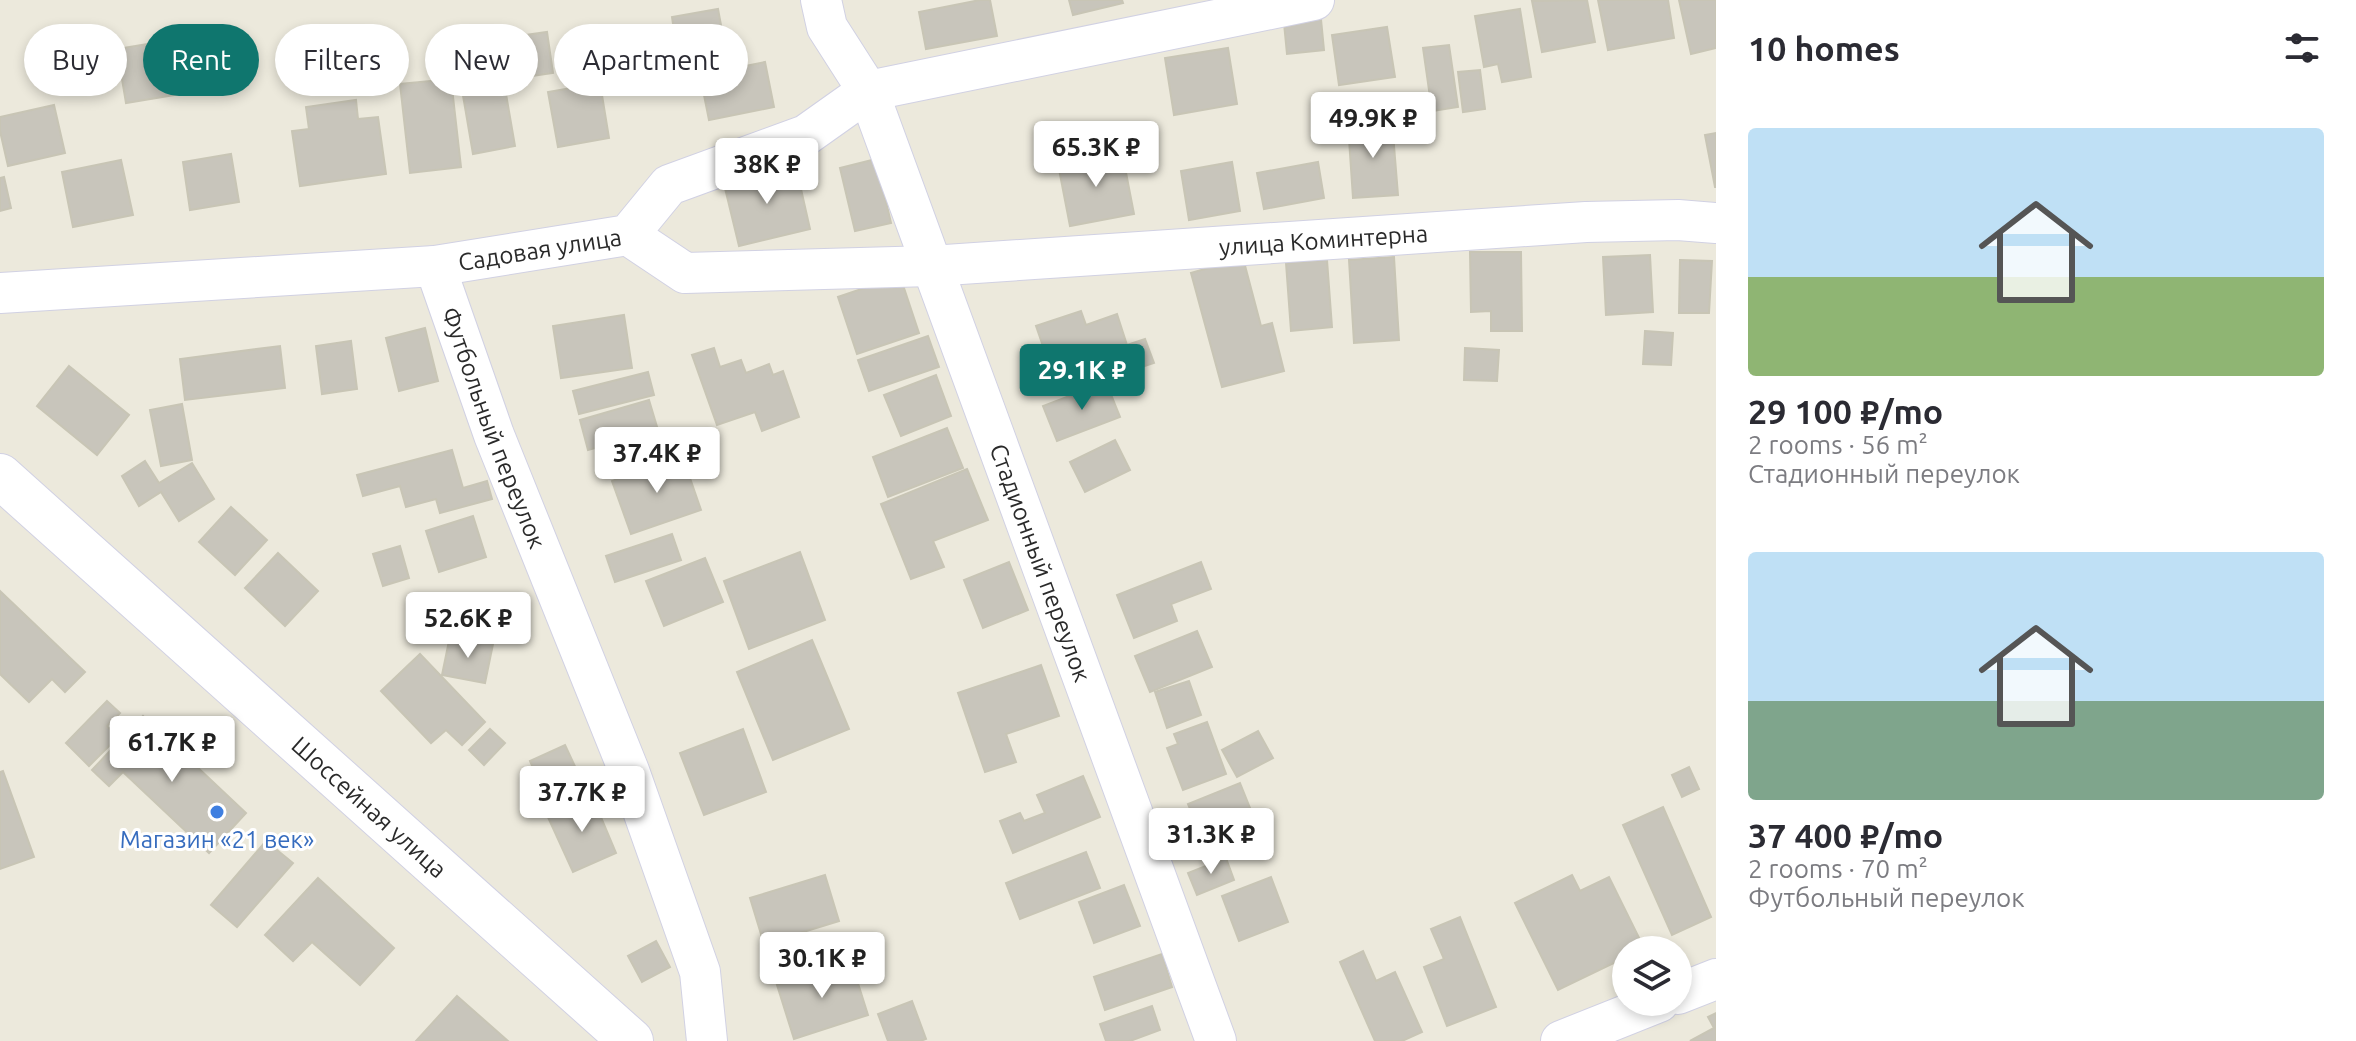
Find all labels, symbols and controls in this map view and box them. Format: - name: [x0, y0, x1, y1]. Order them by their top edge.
- chip: Buy: [24, 24, 127, 96]
- chip: Rent: [143, 24, 259, 96]
- chip: Filters: [275, 24, 409, 96]
- chip: New: [425, 24, 538, 96]
- chip: Apartment: [554, 24, 748, 96]
- icon: filters: [2280, 26, 2324, 70]
- text: 10 homes: [1748, 29, 1900, 67]
- pin: 49.9K ₽: [1299, 92, 1447, 160]
- text: 49.9K ₽: [1329, 103, 1417, 132]
- pin: 65.3K ₽: [1022, 121, 1170, 189]
- text: 65.3K ₽: [1052, 132, 1140, 161]
- pin: 38K ₽: [711, 138, 823, 206]
- text: 38K ₽: [733, 149, 801, 178]
- icon: home: [1964, 180, 2108, 324]
- street label: улица Коминтерна: [1218, 219, 1429, 260]
- street label: Садовая улица: [456, 223, 623, 276]
- street label: Футбольный переулок: [437, 303, 552, 552]
- pin: 29.1K ₽: [1008, 344, 1156, 412]
- text: 29.1K ₽: [1038, 355, 1126, 384]
- text: 29 100 ₽/mo: [1748, 392, 1943, 430]
- pin: 37.4K ₽: [583, 427, 731, 495]
- text: 2 rooms · 56 m²: [1748, 430, 1928, 459]
- text: 37.4K ₽: [613, 438, 701, 467]
- street label: Стадионный переулок: [985, 440, 1097, 685]
- text: Стадионный переулок: [1748, 459, 2020, 488]
- pin: 52.6K ₽: [394, 592, 542, 660]
- text: 52.6K ₽: [424, 603, 512, 632]
- icon: home: [1964, 604, 2108, 748]
- pin: 61.7K ₽: [98, 716, 246, 784]
- text: 61.7K ₽: [128, 727, 216, 756]
- street label: Шоссейная улица: [287, 731, 452, 883]
- pin: 37.7K ₽: [508, 766, 656, 834]
- text: 37.7K ₽: [538, 777, 626, 806]
- marker: Магазин «21 век»: [208, 803, 226, 821]
- pin: 31.3K ₽: [1137, 808, 1285, 876]
- text: 37 400 ₽/mo: [1748, 816, 1943, 854]
- text: 31.3K ₽: [1167, 819, 1255, 848]
- place label: Магазин «21 век»: [120, 826, 314, 853]
- text: 2 rooms · 70 m²: [1748, 854, 1928, 883]
- text: Футбольный переулок: [1748, 883, 2025, 912]
- pin: 30.1K ₽: [748, 932, 896, 1000]
- map controls: [1612, 936, 1692, 1016]
- button: layers: [1612, 936, 1692, 1016]
- text: 30.1K ₽: [778, 943, 866, 972]

